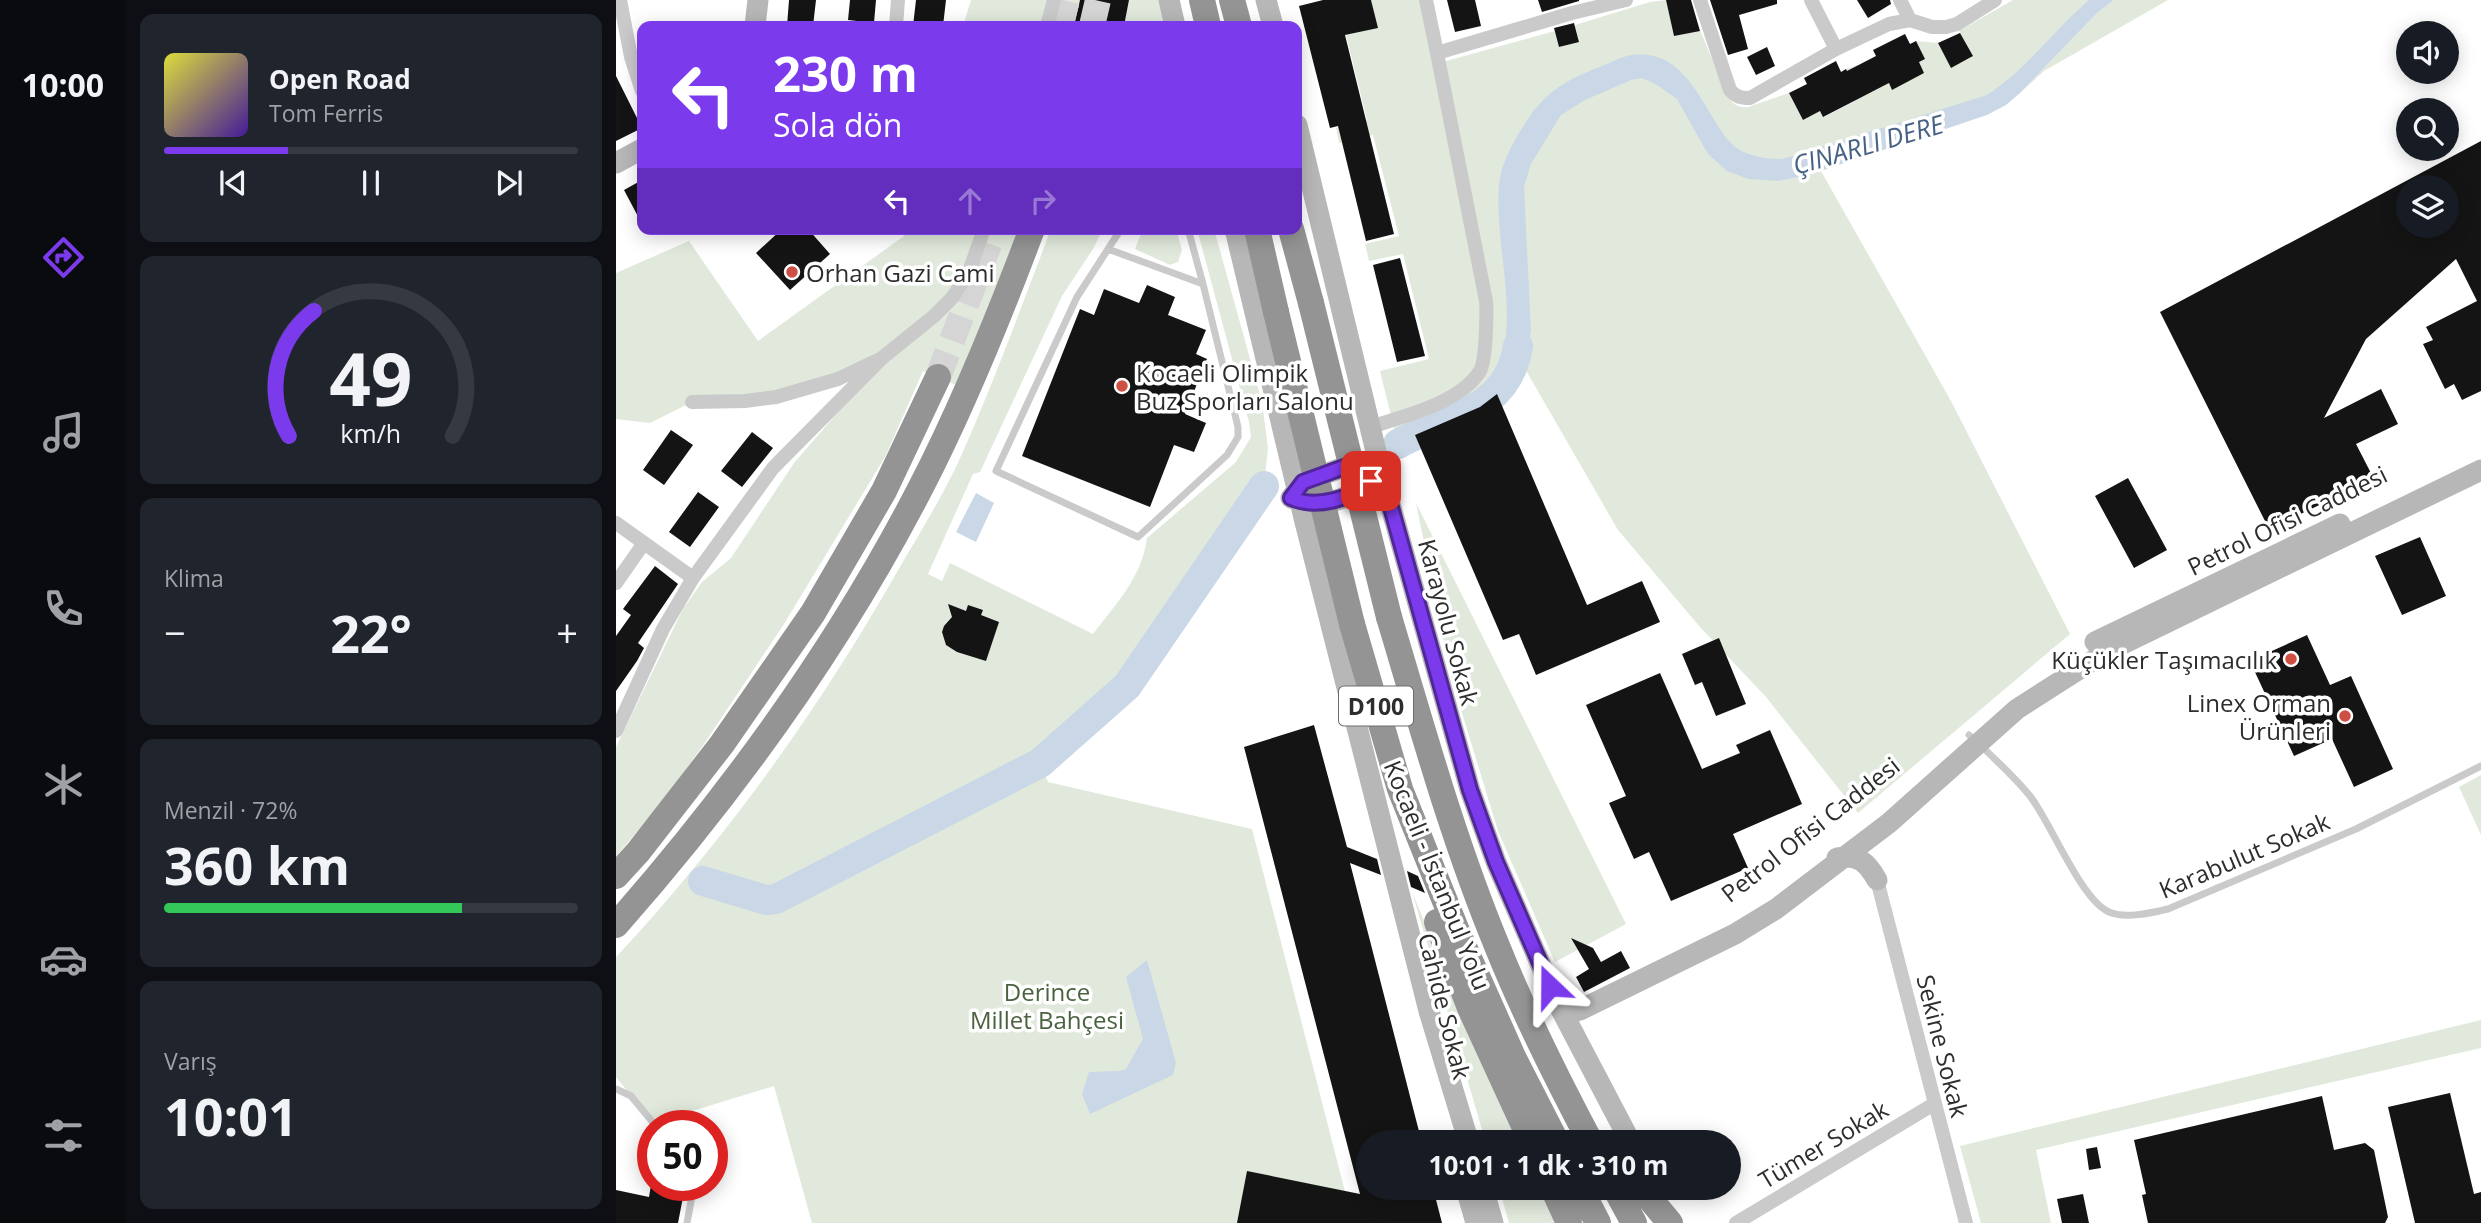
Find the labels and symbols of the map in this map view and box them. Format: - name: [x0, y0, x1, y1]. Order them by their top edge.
- water label: ÇINARLI DERE: [1788, 105, 1949, 183]
- place label: Orhan Gazi Cami: [806, 256, 995, 289]
- marker: Orhan Gazi Cami: [784, 264, 800, 280]
- place label: Kocaeli Olimpik Buz Sporları Salonu: [1136, 356, 1354, 417]
- marker: Kocaeli Olimpik Buz Sporları Salonu: [1114, 378, 1130, 394]
- pin: [1341, 451, 1401, 511]
- street label: Petrol Ofisi Caddesi: [2182, 457, 2392, 583]
- street label: Karayolu Sokak: [1411, 535, 1487, 709]
- place label: Küçükler Taşımacılık: [2051, 643, 2277, 676]
- marker: Küçükler Taşımacılık: [2283, 651, 2299, 667]
- road number: D100: [1339, 686, 1413, 726]
- place label: Linex Orman Ürünleri: [2187, 686, 2331, 747]
- marker: Linex Orman Ürünleri: [2337, 708, 2353, 724]
- street label: Petrol Ofisi Caddesi: [1714, 749, 1906, 909]
- street label: Kocaeli - İstanbul Yolu: [1377, 755, 1499, 995]
- street label: Karabulut Sokak: [2154, 804, 2335, 906]
- street label: Cahide Sokak: [1411, 929, 1479, 1083]
- position arrow: [1513, 949, 1587, 1023]
- street label: Sekine Sokak: [1909, 971, 1977, 1121]
- park label: Derince Millet Bahçesi: [970, 975, 1124, 1036]
- street label: Tümer Sokak: [1752, 1092, 1894, 1196]
- speed limit sign: 50: [637, 1110, 728, 1201]

